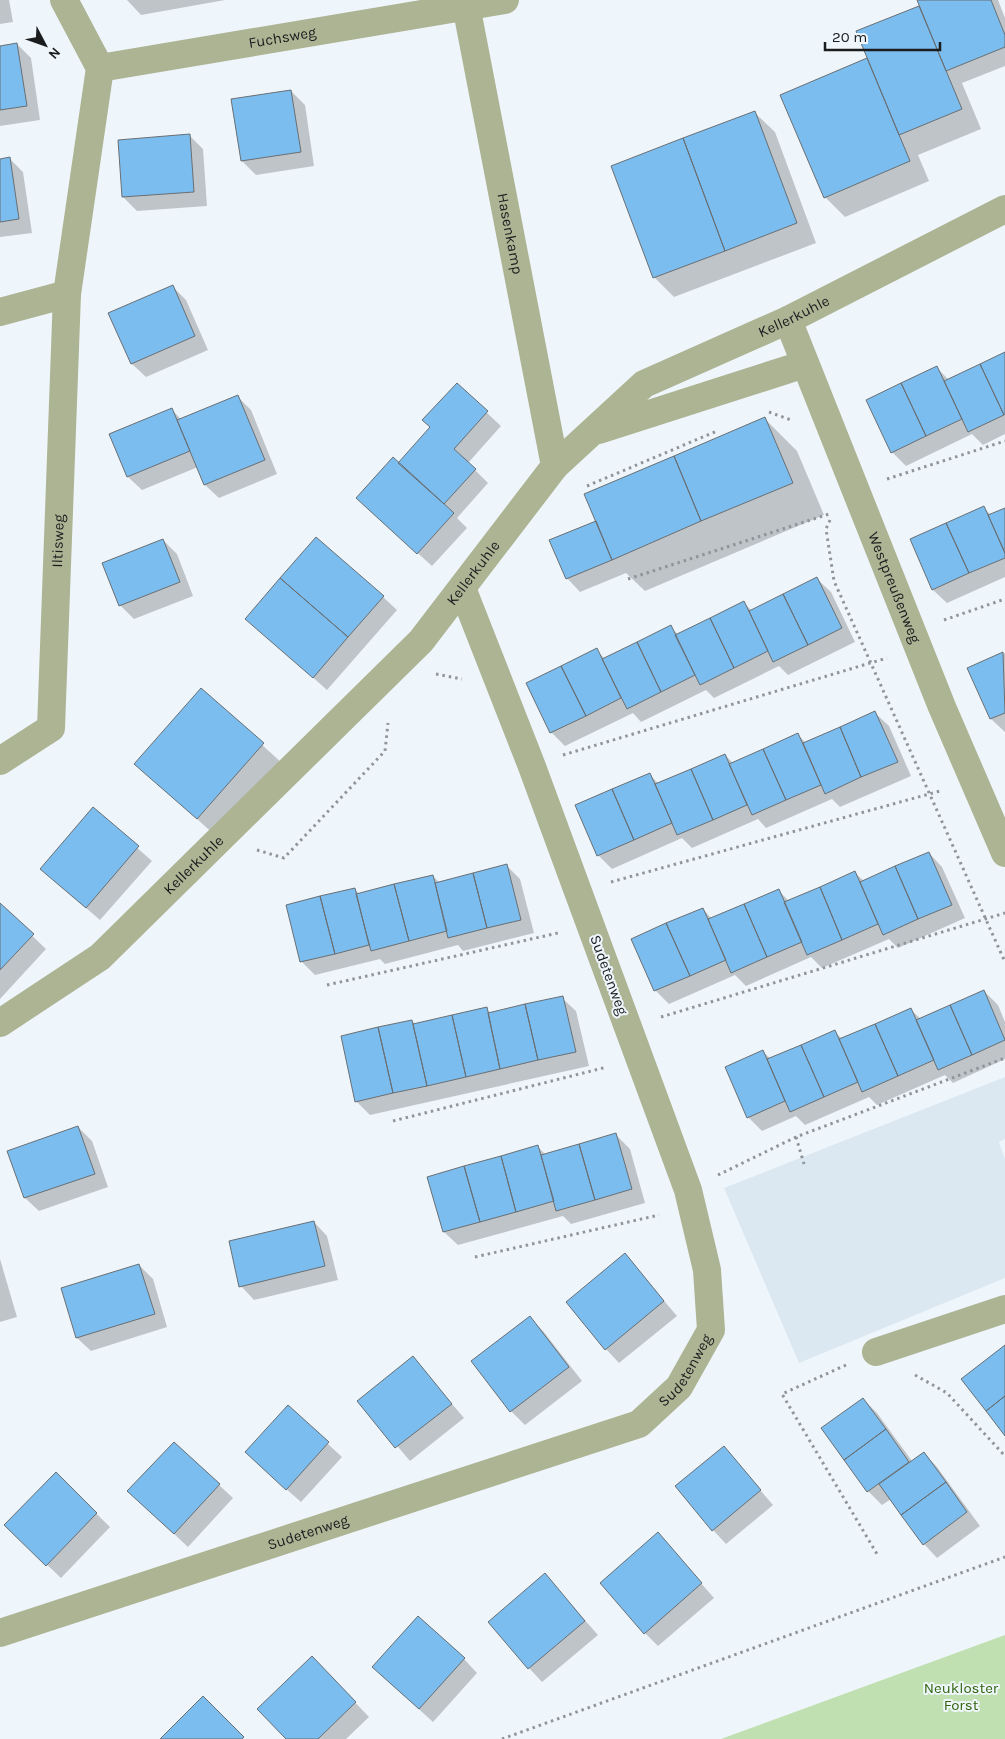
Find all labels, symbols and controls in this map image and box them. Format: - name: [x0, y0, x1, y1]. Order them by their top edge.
- north arrow: [20, 20, 70, 70]
- scale bar: [825, 20, 940, 52]
- street label: Fuchsweg: [247, 23, 318, 52]
- text: 20 m: [832, 28, 867, 46]
- text: N: [45, 44, 64, 63]
- street label: Hasenkamp: [493, 191, 527, 276]
- street label: Kellerkuhle: [755, 291, 832, 341]
- street label: Iltisweg: [48, 513, 68, 568]
- street label: Westpreußenweg: [864, 529, 925, 646]
- street label: Kellerkuhle: [443, 537, 504, 609]
- street label: Kellerkuhle: [160, 832, 227, 898]
- street label: Sudetenweg: [586, 932, 632, 1018]
- street label: Sudetenweg: [655, 1330, 716, 1411]
- street label: Sudetenweg: [265, 1510, 351, 1554]
- park label: Neukloster Forst: [924, 1679, 999, 1714]

